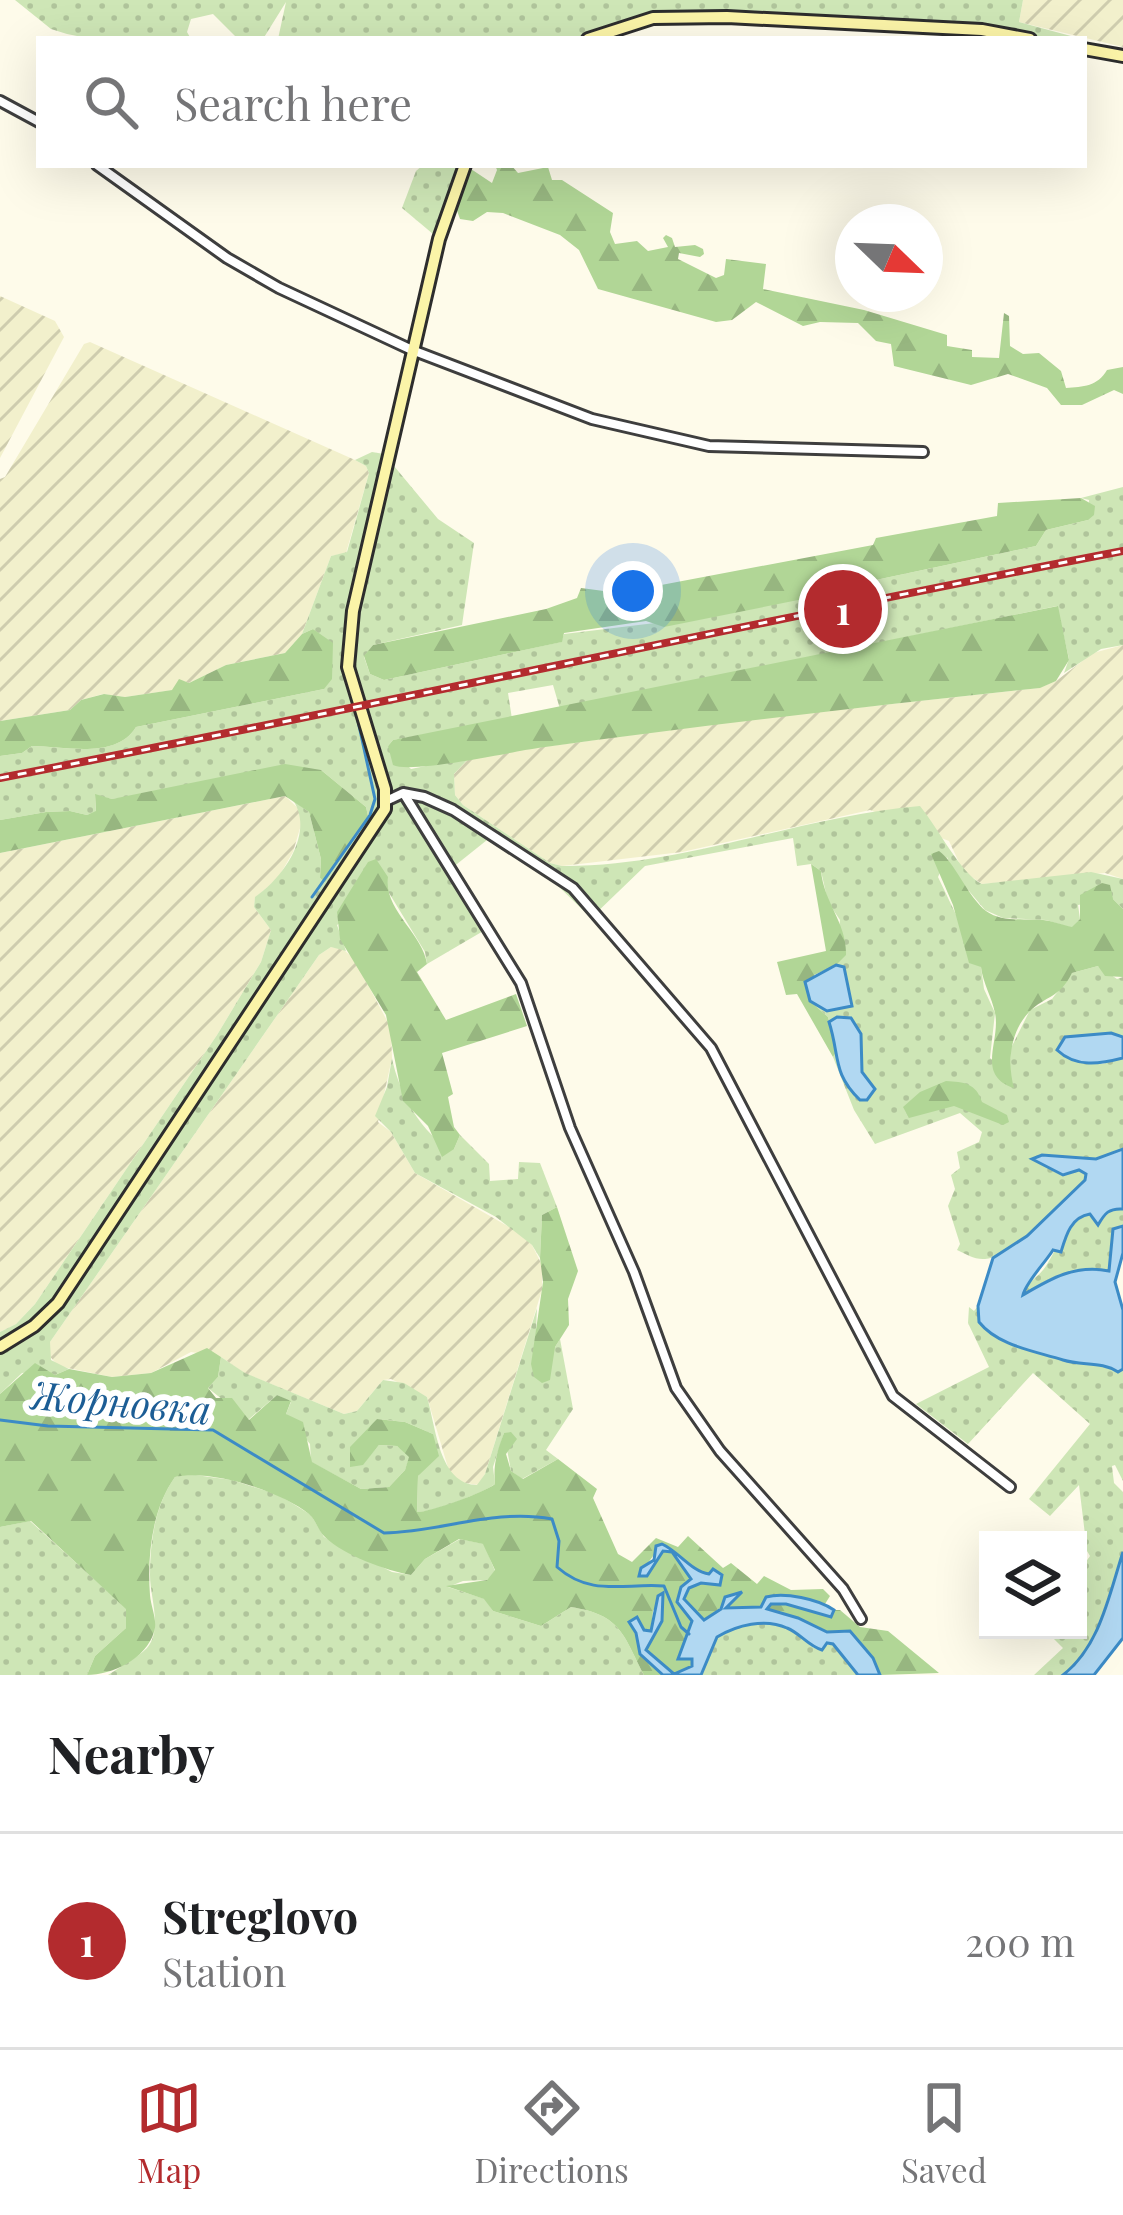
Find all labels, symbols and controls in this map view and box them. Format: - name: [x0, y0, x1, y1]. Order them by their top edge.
- search box: [36, 36, 1087, 168]
- icon: search: [78, 69, 144, 135]
- text: Search here: [174, 72, 412, 132]
- north arrow: [835, 204, 943, 312]
- your location: [603, 561, 663, 621]
- pin: 1: [804, 564, 882, 654]
- water label: Жорновка: [27, 1367, 213, 1435]
- map controls: [979, 1531, 1087, 1639]
- button: layers: [979, 1531, 1087, 1639]
- text: Nearby: [48, 1719, 214, 1787]
- text: Streglovo: [162, 1885, 358, 1945]
- text: 1: [80, 1915, 94, 1967]
- text: 200 m: [965, 1915, 1075, 1967]
- text: Station: [162, 1945, 286, 1997]
- tab: Map: [136, 2075, 202, 2191]
- tab: Directions: [474, 2075, 629, 2191]
- tab: Saved: [901, 2075, 987, 2191]

